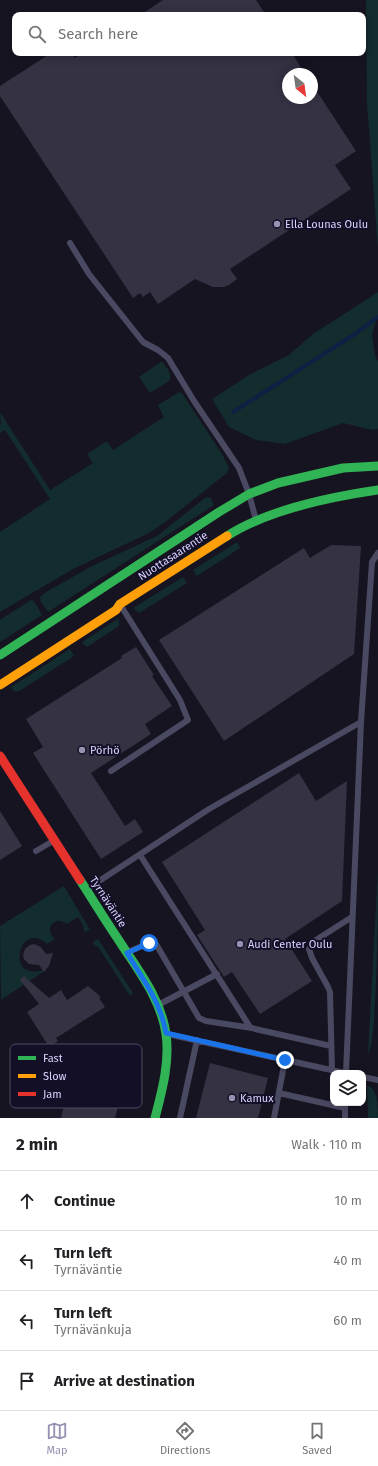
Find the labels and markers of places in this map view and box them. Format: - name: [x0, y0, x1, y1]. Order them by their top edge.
- place label: Ella Lounas Oulu: [285, 218, 368, 231]
- marker: Ella Lounas Oulu: [272, 219, 282, 229]
- place label: Pörhö: [90, 744, 120, 757]
- marker: Pörhö: [77, 745, 87, 755]
- place label: Audi Center Oulu: [248, 938, 332, 951]
- marker: Audi Center Oulu: [235, 939, 245, 949]
- place label: Kamux: [240, 1092, 274, 1105]
- marker: Kamux: [227, 1093, 237, 1103]

